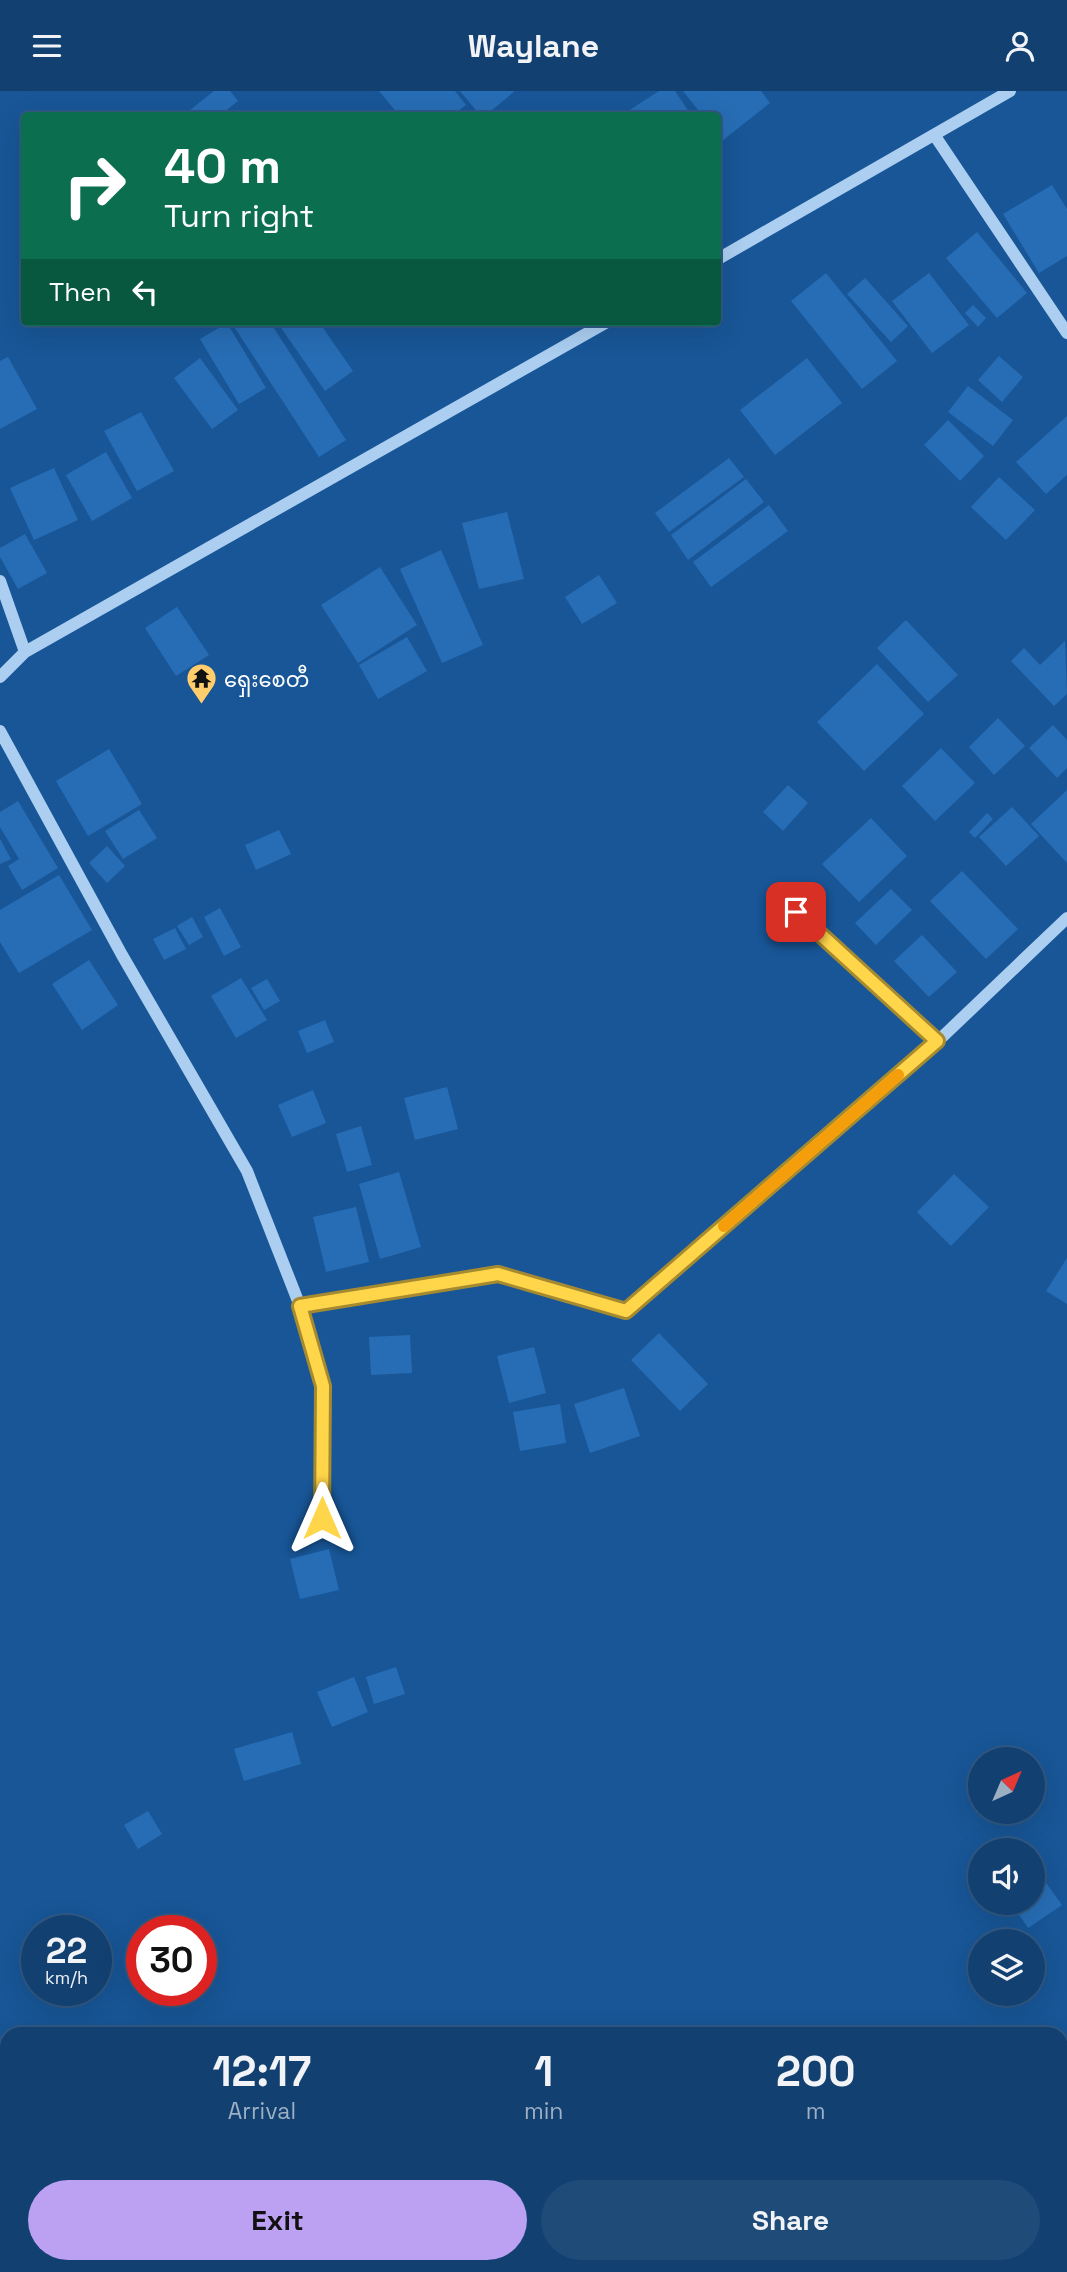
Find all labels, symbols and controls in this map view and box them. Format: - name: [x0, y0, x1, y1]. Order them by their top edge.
- text: Waylane: [468, 26, 599, 66]
- icon: menu: [28, 27, 66, 65]
- icon: person: [1001, 27, 1039, 65]
- text: 40 m: [164, 135, 281, 197]
- icon: right: [49, 140, 140, 231]
- text: Turn right: [164, 196, 314, 236]
- icon: left: [126, 273, 164, 311]
- text: Then: [49, 275, 112, 309]
- temple icon: ရှေးစေတီ: [184, 662, 218, 706]
- place label: ရှေးစေတီ: [224, 664, 309, 697]
- pin: [766, 882, 826, 942]
- icon: arrive: [777, 893, 815, 931]
- position arrow: [285, 1481, 359, 1555]
- north arrow: [968, 1747, 1045, 1823]
- map controls: [968, 1747, 1045, 2006]
- button: sound: [968, 1838, 1045, 1915]
- speed limit sign: 30: [126, 1915, 217, 2006]
- text: 22: [46, 1929, 87, 1973]
- button: layers: [968, 1929, 1045, 2006]
- text: km/h: [45, 1966, 88, 1989]
- text: 12:17: [213, 2045, 311, 2098]
- text: 1: [534, 2045, 553, 2098]
- text: 200: [776, 2045, 855, 2098]
- text: Arrival: [228, 2096, 296, 2126]
- text: min: [524, 2096, 563, 2126]
- text: m: [806, 2096, 826, 2126]
- button: Exit: [28, 2180, 527, 2260]
- button: Share: [541, 2180, 1040, 2260]

